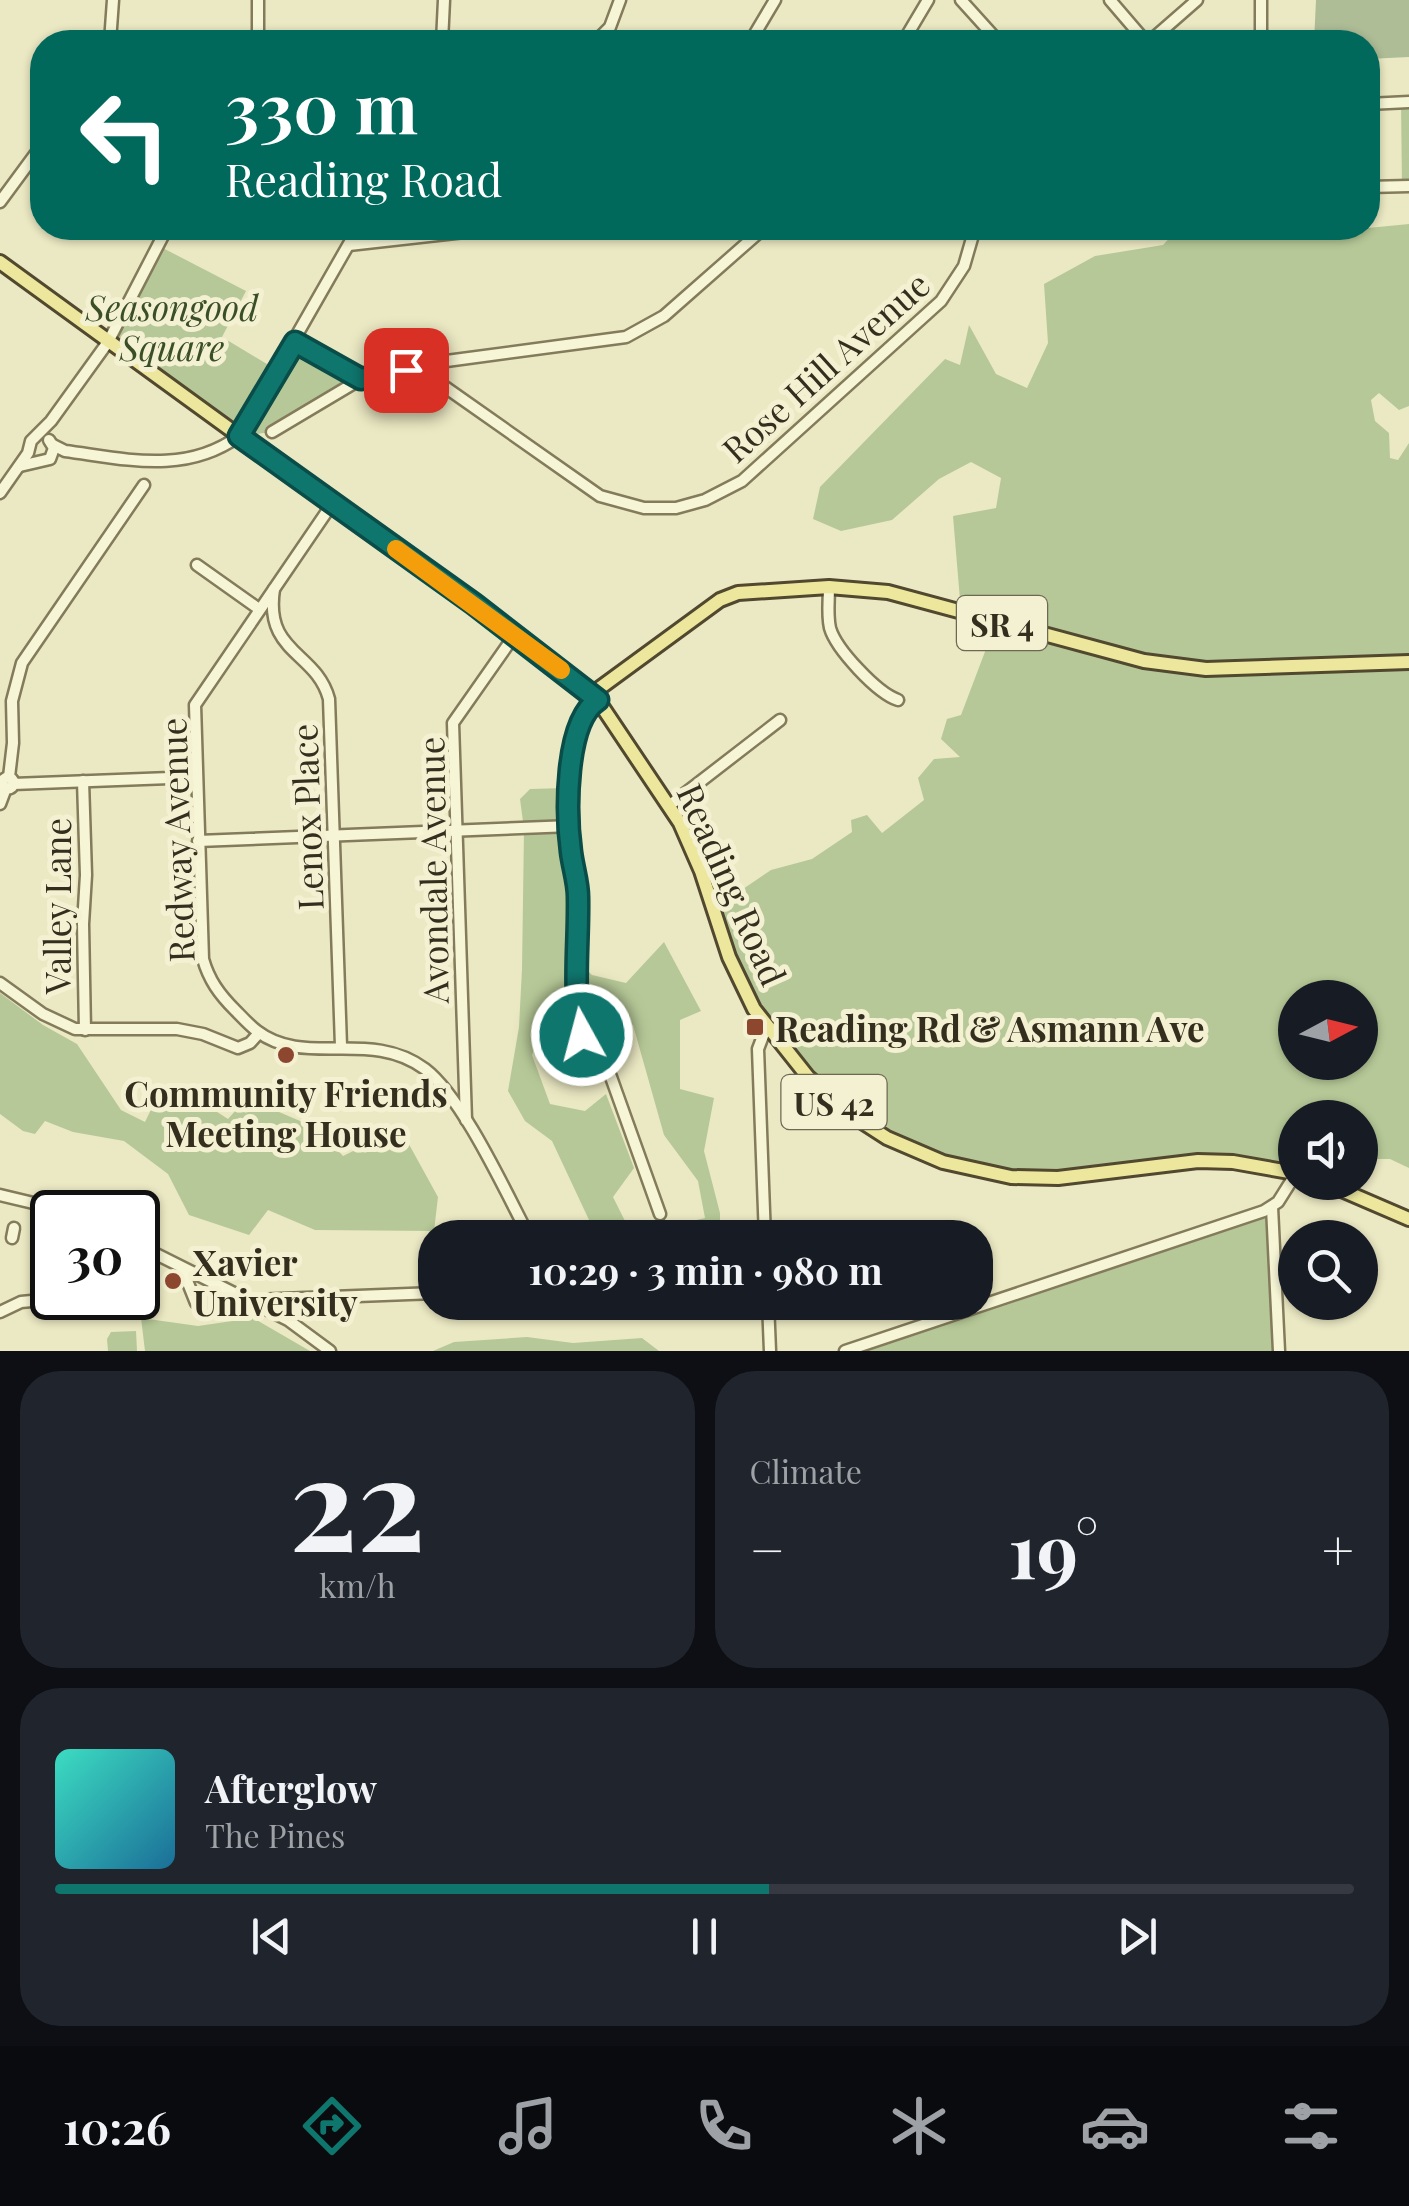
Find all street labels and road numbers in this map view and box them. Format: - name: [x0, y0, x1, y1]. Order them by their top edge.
- street label: Rose Hill Avenue: [711, 260, 939, 472]
- road number: SR 4: [957, 596, 1047, 650]
- street label: Redway Avenue: [148, 717, 204, 963]
- street label: Lenox Place: [279, 723, 333, 911]
- street label: Avondale Avenue: [406, 736, 458, 1005]
- street label: Reading Road: [668, 776, 798, 992]
- street label: Valley Lane: [33, 818, 80, 995]
- road number: US 42: [782, 1075, 886, 1129]

